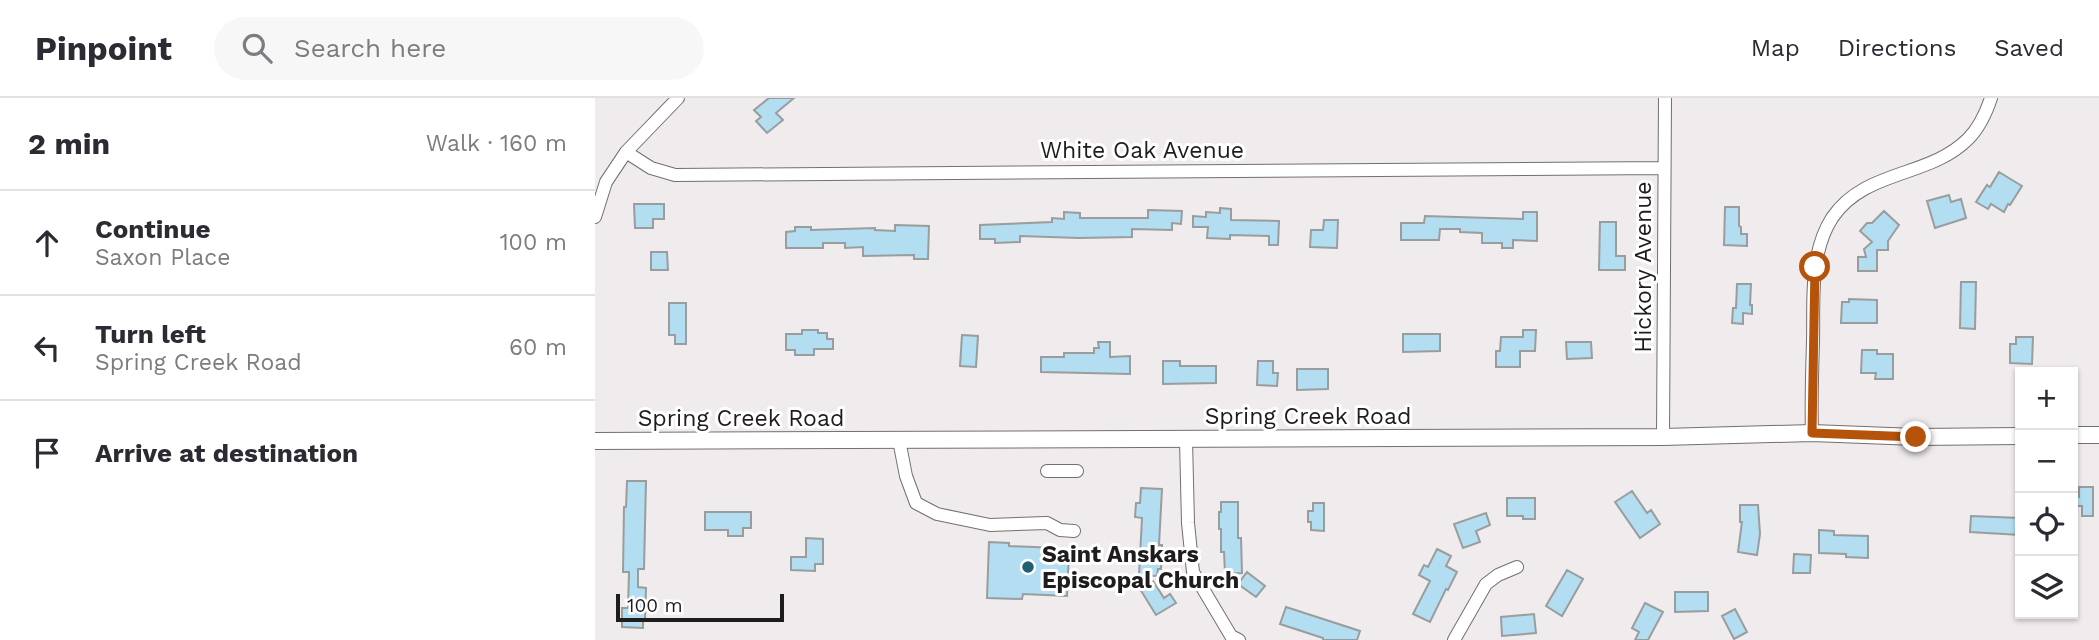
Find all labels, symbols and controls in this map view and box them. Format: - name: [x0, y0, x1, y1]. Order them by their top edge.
- search box: [214, 17, 704, 80]
- text: Pinpoint: [35, 29, 172, 68]
- icon: search: [238, 29, 276, 67]
- text: Search here: [294, 33, 446, 63]
- text: Map: [1751, 34, 1800, 62]
- text: Directions: [1838, 34, 1956, 62]
- text: Saved: [1994, 34, 2064, 62]
- text: 2 min: [28, 126, 110, 161]
- text: Walk · 160 m: [426, 130, 567, 157]
- street label: White Oak Avenue: [1040, 137, 1244, 164]
- street label: Hickory Avenue: [1630, 181, 1657, 353]
- text: Continue: [95, 214, 211, 244]
- icon: ahead: [28, 224, 66, 262]
- text: 100 m: [500, 229, 567, 256]
- text: Saxon Place: [95, 244, 230, 271]
- route start: [1799, 251, 1830, 282]
- text: Turn left: [95, 319, 206, 349]
- icon: left: [28, 329, 66, 367]
- text: 60 m: [509, 334, 567, 361]
- text: Spring Creek Road: [95, 349, 302, 376]
- map controls: [2015, 367, 2078, 619]
- button: +: [2015, 367, 2078, 430]
- street label: Spring Creek Road: [1205, 403, 1411, 430]
- street label: Spring Creek Road: [638, 405, 844, 432]
- route end: [1900, 421, 1931, 452]
- button: −: [2015, 430, 2078, 493]
- icon: arrive: [28, 434, 66, 472]
- text: Arrive at destination: [95, 438, 358, 468]
- button: locate: [2015, 493, 2078, 556]
- place label: Saint Anskars Episcopal Church: [1042, 541, 1239, 594]
- button: layers: [2015, 556, 2078, 619]
- marker: Saint Anskars Episcopal Church: [1020, 559, 1036, 575]
- scale bar: [616, 591, 784, 623]
- text: 100 m: [627, 594, 683, 617]

